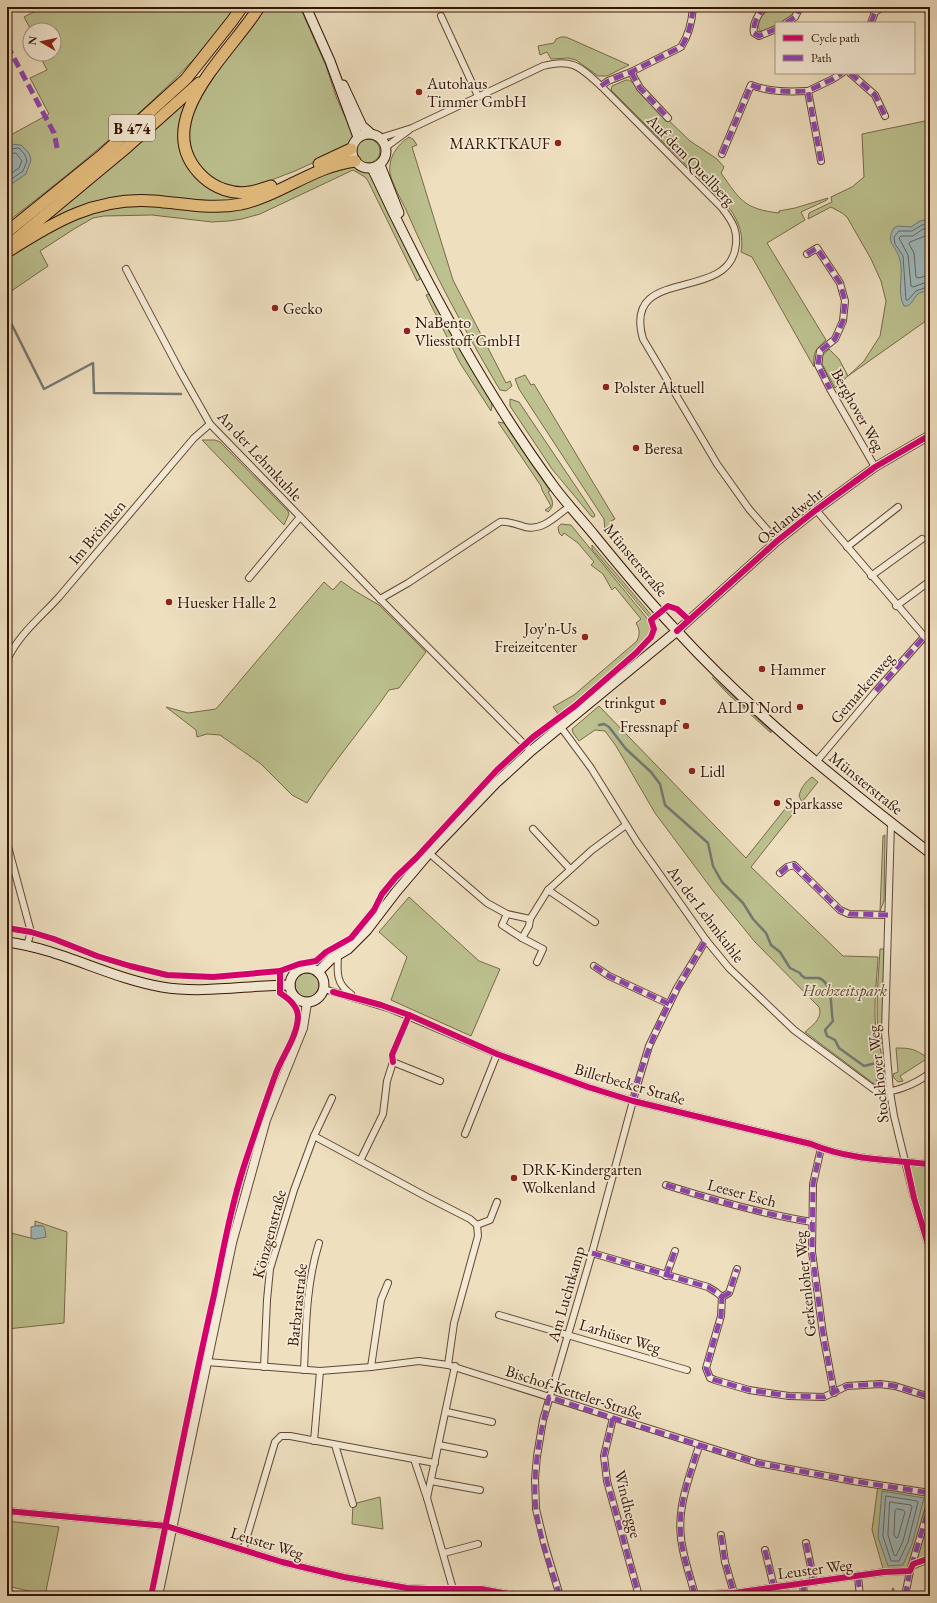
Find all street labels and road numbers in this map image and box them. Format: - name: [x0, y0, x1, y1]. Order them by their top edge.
- street label: Auf dem Quellberg: [641, 109, 741, 211]
- road number: B 474: [109, 115, 155, 141]
- street label: Berghover Weg: [827, 365, 890, 456]
- street label: An der Lehmkuhle: [212, 406, 307, 506]
- street label: Ostlandwehr: [752, 482, 828, 549]
- street label: Im Brömken: [64, 495, 131, 569]
- street label: Münsterstraße: [599, 519, 673, 601]
- street label: Gemarkenweg: [825, 647, 899, 728]
- street label: Münsterstraße: [825, 747, 907, 819]
- street label: An der Lehmkuhle: [662, 861, 749, 967]
- street label: Stockhover Weg: [862, 1023, 894, 1124]
- street label: Billerbecker Straße: [572, 1058, 688, 1110]
- street label: Leeser Esch: [705, 1174, 779, 1212]
- street label: Könzgenstraße: [247, 1187, 291, 1281]
- street label: Gerkenloher Weg: [789, 1229, 821, 1338]
- street label: Am Luchtkamp: [542, 1244, 590, 1345]
- street label: Barbarastraße: [282, 1262, 312, 1348]
- street label: Larhüser Weg: [577, 1314, 664, 1359]
- street label: Bischof-Ketteler-Straße: [503, 1360, 645, 1424]
- street label: Windhegge: [609, 1468, 647, 1540]
- street label: Leuster Weg: [228, 1522, 307, 1564]
- street label: Leuster Weg: [776, 1554, 855, 1584]

